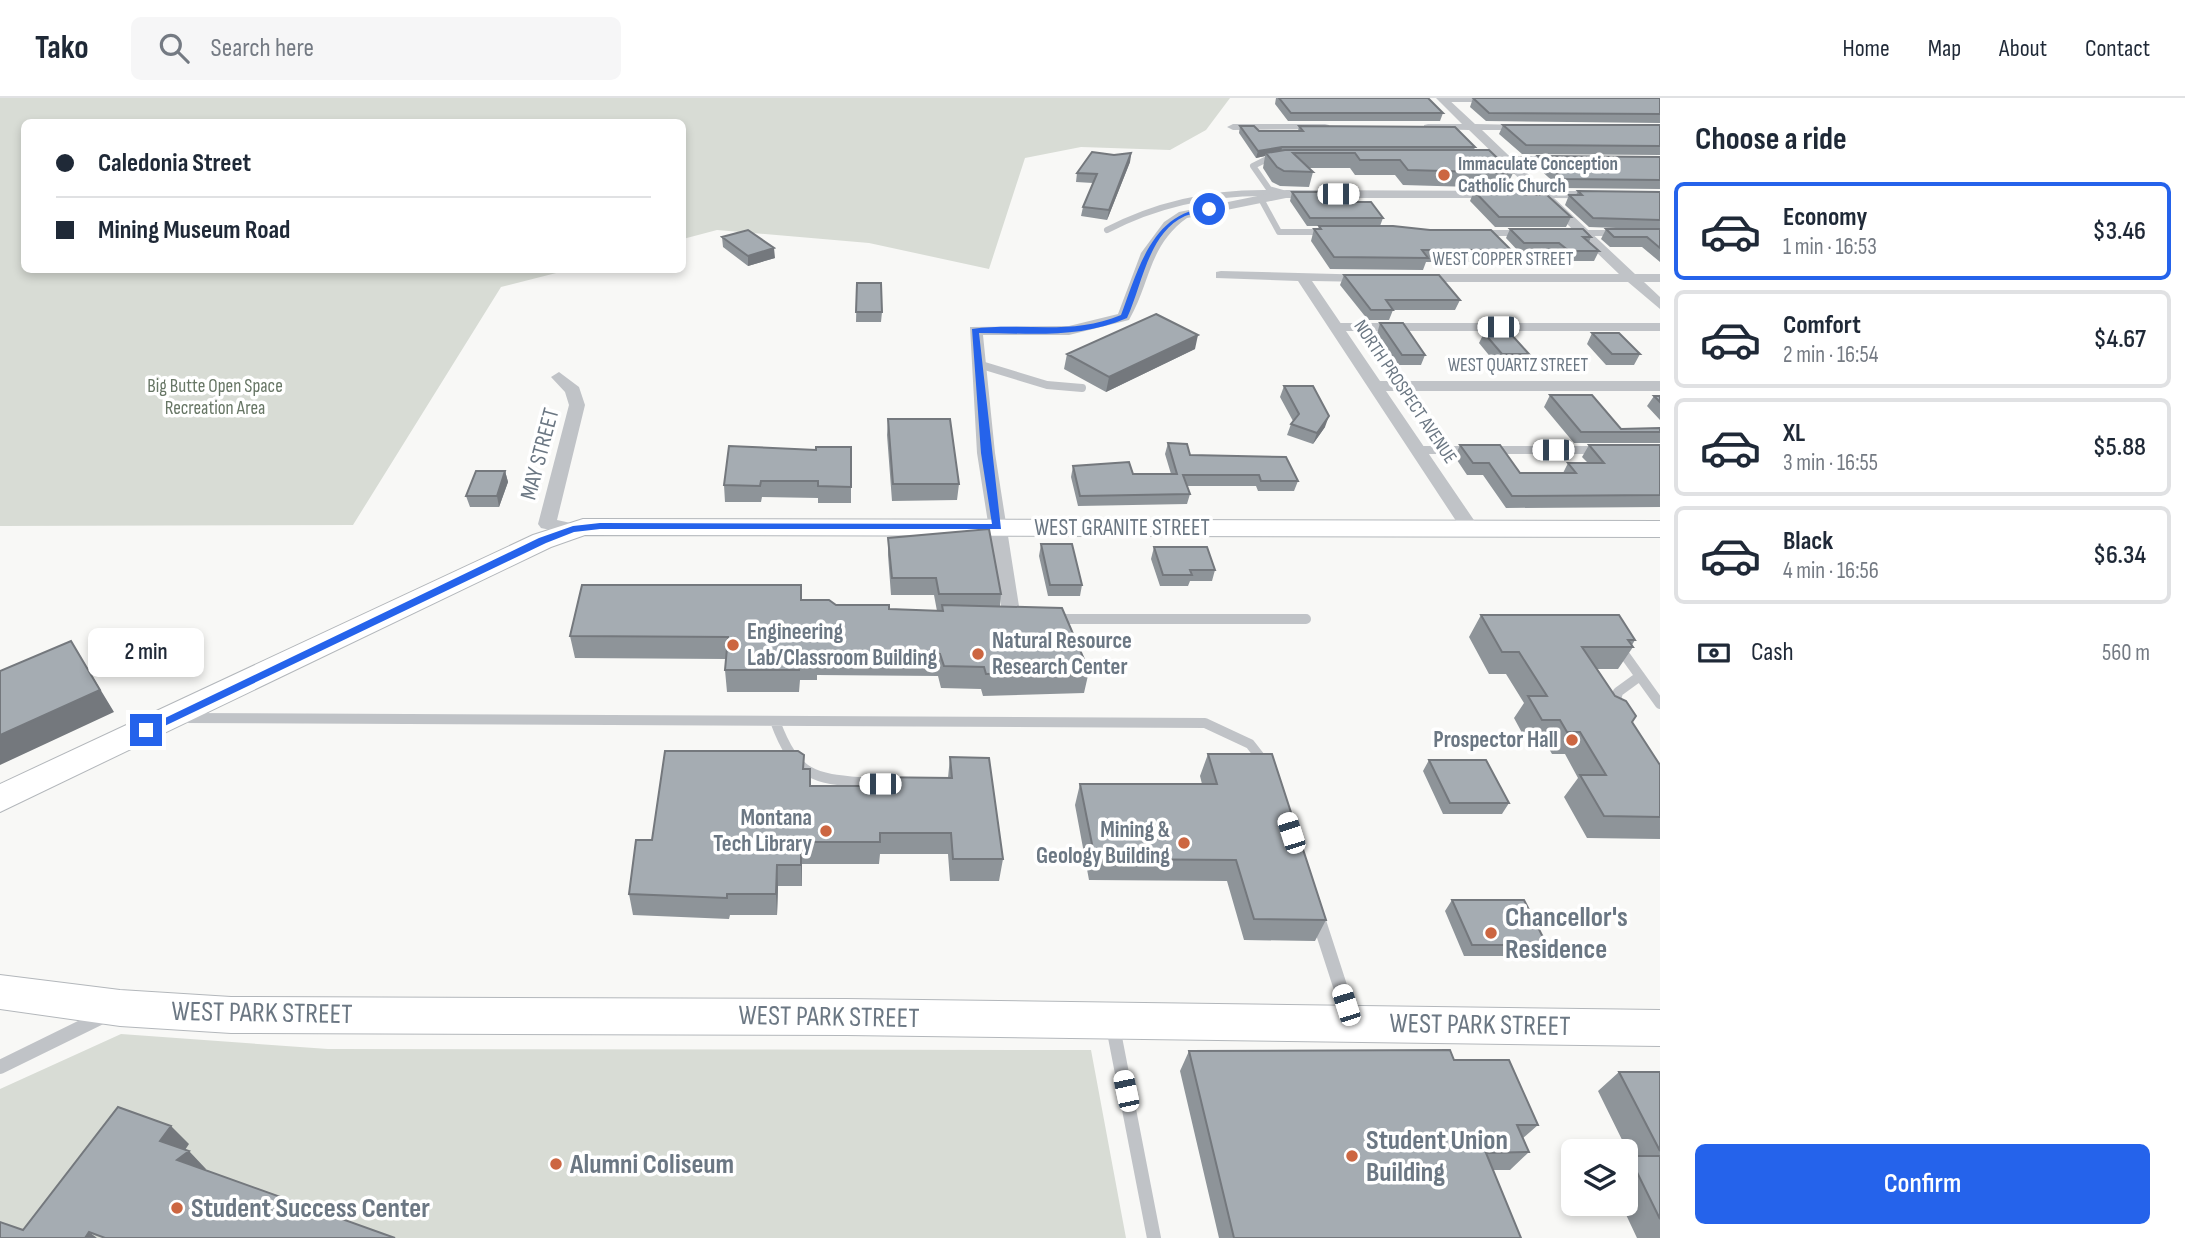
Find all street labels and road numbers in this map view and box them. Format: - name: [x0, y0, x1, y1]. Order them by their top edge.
- street label: WEST COPPER STREET: [1433, 248, 1574, 271]
- street label: NORTH PROSPECT AVENUE: [1348, 316, 1462, 468]
- street label: WEST QUARTZ STREET: [1448, 354, 1589, 377]
- street label: MAY STREET: [514, 405, 566, 503]
- street label: WEST GRANITE STREET: [1034, 514, 1210, 542]
- street label: WEST PARK STREET: [171, 995, 353, 1031]
- street label: WEST PARK STREET: [738, 999, 920, 1035]
- street label: WEST PARK STREET: [1389, 1007, 1571, 1043]

